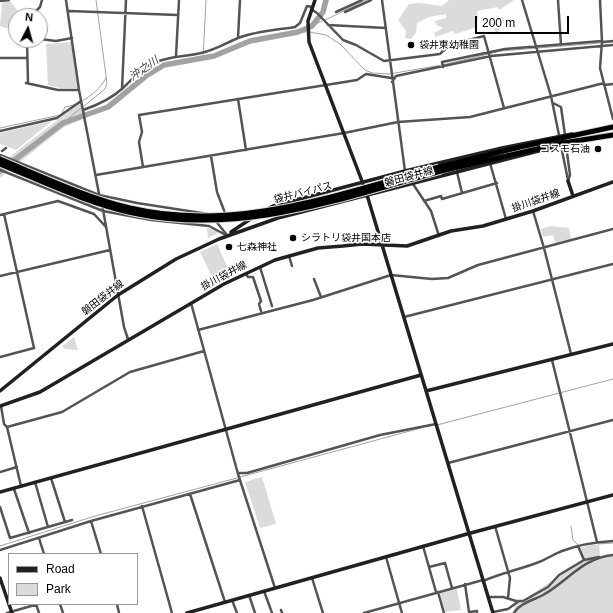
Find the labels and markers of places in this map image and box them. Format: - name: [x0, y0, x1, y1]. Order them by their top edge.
- place label: 袋井東幼稚園: [419, 39, 479, 51]
- marker: 袋井東幼稚園: [406, 40, 416, 50]
- place label: コスモ石油: [540, 143, 590, 155]
- marker: コスモ石油: [593, 144, 603, 154]
- place label: シラトリ袋井国本店: [301, 232, 391, 244]
- marker: シラトリ袋井国本店: [288, 233, 298, 243]
- place label: 七森神社: [237, 241, 277, 253]
- marker: 七森神社: [224, 242, 234, 252]

